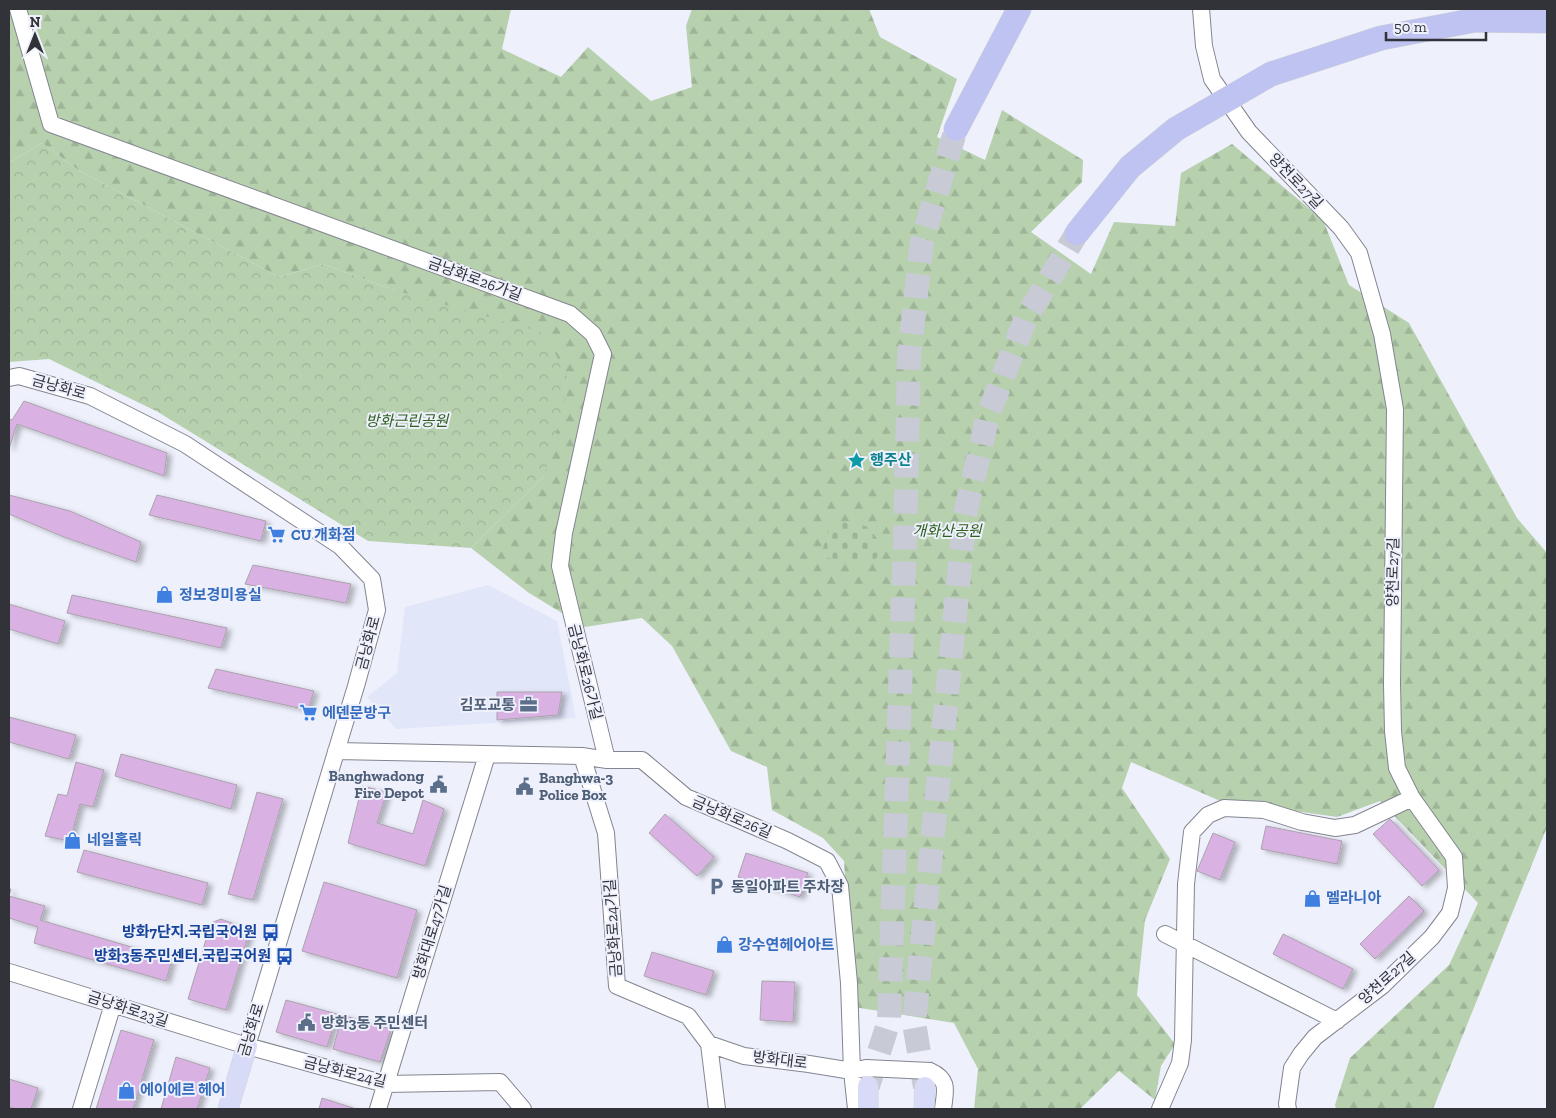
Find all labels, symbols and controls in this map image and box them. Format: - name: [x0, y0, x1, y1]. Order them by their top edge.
- north arrow: [10, 10, 60, 60]
- scale bar: [1386, 10, 1486, 42]
- text: N: [30, 14, 41, 31]
- text: 50 m: [1394, 18, 1427, 36]
- street label: 양천로27길: [1265, 150, 1327, 212]
- street label: 금낭화로26가길: [426, 254, 524, 304]
- street label: 금낭화로: [30, 371, 88, 403]
- park label: 방화근린공원: [366, 412, 450, 430]
- place icon: 행주산: [846, 450, 866, 470]
- place label: 행주산: [870, 451, 912, 469]
- park label: 개화산공원: [912, 522, 983, 540]
- supermarket icon: CU 개화점: [267, 525, 287, 545]
- place label: CU 개화점: [291, 526, 356, 544]
- street label: 양천로27길: [1383, 537, 1403, 607]
- shop icon: 정보경미용실: [155, 585, 175, 605]
- place label: 정보경미용실: [179, 586, 262, 604]
- street label: 금낭화로: [352, 614, 384, 672]
- street label: 금낭화로26가길: [564, 622, 606, 722]
- office icon: 김포교통: [519, 695, 539, 715]
- place label: 김포교통: [460, 696, 515, 714]
- supermarket icon: 에덴문방구: [298, 703, 318, 723]
- place label: 에덴문방구: [322, 704, 391, 722]
- place label: Banghwadong Fire Depot: [328, 767, 425, 802]
- place label: Banghwa-3 Police Box: [539, 769, 613, 804]
- public building icon: Banghwadong Fire Depot: [428, 775, 448, 795]
- public building icon: Banghwa-3 Police Box: [515, 777, 535, 797]
- street label: 금낭화로26길: [689, 792, 775, 842]
- shop icon: 네일홀릭: [63, 830, 83, 850]
- place label: 네일홀릭: [87, 831, 142, 849]
- parking icon: 동일아파트 주차장: [707, 877, 727, 897]
- street label: 금낭화로24가길: [601, 878, 625, 978]
- place label: 동일아파트 주차장: [731, 878, 844, 896]
- street label: 방화대로47가길: [409, 883, 455, 981]
- shop icon: 멜라니아: [1302, 888, 1322, 908]
- place label: 멜라니아: [1326, 889, 1381, 907]
- bus stop icon: 방화7단지.국립국어원: [261, 922, 281, 942]
- place label: 방화7단지.국립국어원: [122, 923, 257, 941]
- shop icon: 강수연헤어아트: [714, 935, 734, 955]
- place label: 강수연헤어아트: [738, 936, 835, 954]
- bus stop icon: 방화3동주민센터.국립국어원: [275, 946, 295, 966]
- place label: 방화3동주민센터.국립국어원: [94, 947, 271, 965]
- street label: 양천로27길: [1355, 948, 1419, 1008]
- street label: 금낭화로23길: [85, 987, 171, 1031]
- street label: 금낭화로: [234, 1001, 268, 1059]
- public building icon: 방화3동 주민센터: [297, 1013, 317, 1033]
- place label: 방화3동 주민센터: [321, 1014, 428, 1032]
- street label: 방화대로: [752, 1048, 808, 1072]
- street label: 금낭화로24길: [302, 1053, 388, 1091]
- shop icon: 에이에르 헤어: [116, 1080, 136, 1100]
- place label: 에이에르 헤어: [140, 1081, 226, 1099]

